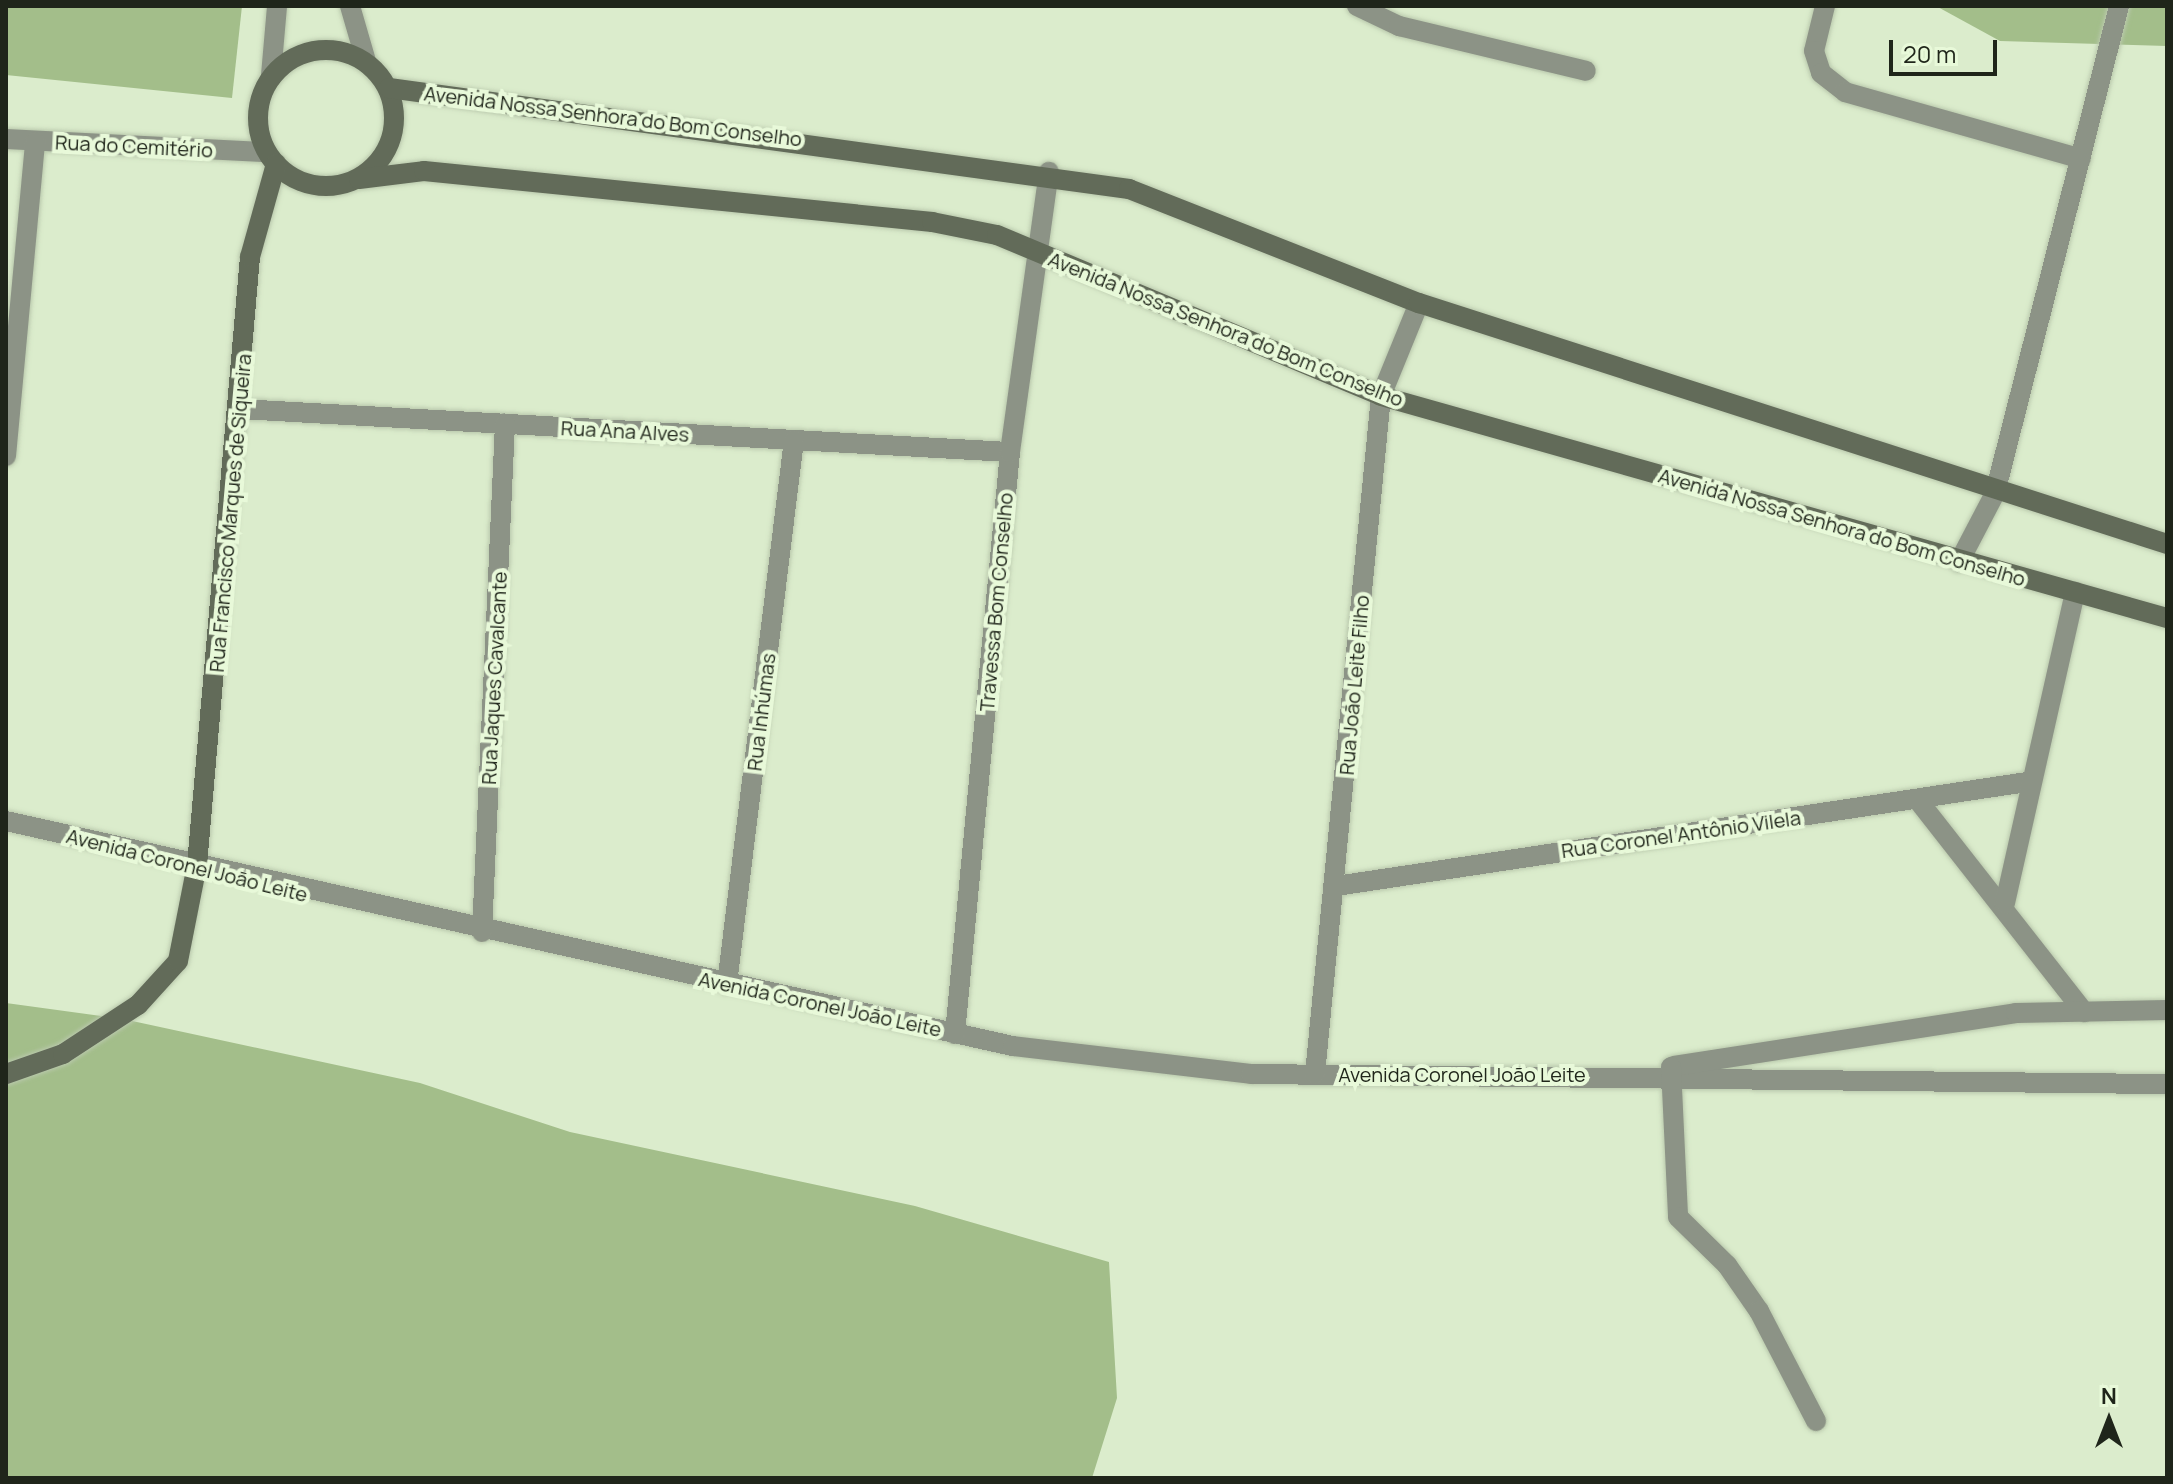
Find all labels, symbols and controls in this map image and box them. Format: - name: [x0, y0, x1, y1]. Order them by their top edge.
- scale bar: [1893, 24, 2001, 74]
- text: 20 m: [1903, 37, 1956, 70]
- street label: Avenida Nossa Senhora do Bom Conselho: [423, 81, 803, 151]
- street label: Rua do Cemitério: [54, 130, 214, 162]
- street label: Avenida Nossa Senhora do Bom Conselho: [1045, 247, 1407, 411]
- street label: Rua Francisco Marques de Siqueira: [204, 353, 256, 673]
- street label: Rua Ana Alves: [560, 416, 690, 446]
- street label: Avenida Nossa Senhora do Bom Conselho: [1656, 463, 2028, 591]
- street label: Travessa Bom Conselho: [974, 492, 1018, 712]
- street label: Rua Jaques Cavalcante: [476, 571, 512, 785]
- street label: Rua João Leite Filho: [1334, 594, 1374, 776]
- street label: Rua Inhúmas: [742, 652, 780, 772]
- street label: Rua Coronel Antônio Vilela: [1560, 805, 1802, 863]
- street label: Avenida Coronel João Leite: [64, 823, 310, 907]
- street label: Avenida Coronel João Leite: [696, 967, 944, 1041]
- street label: Avenida Coronel João Leite: [1338, 1062, 1586, 1086]
- north arrow: [2069, 1380, 2149, 1460]
- text: N: [2101, 1381, 2117, 1411]

